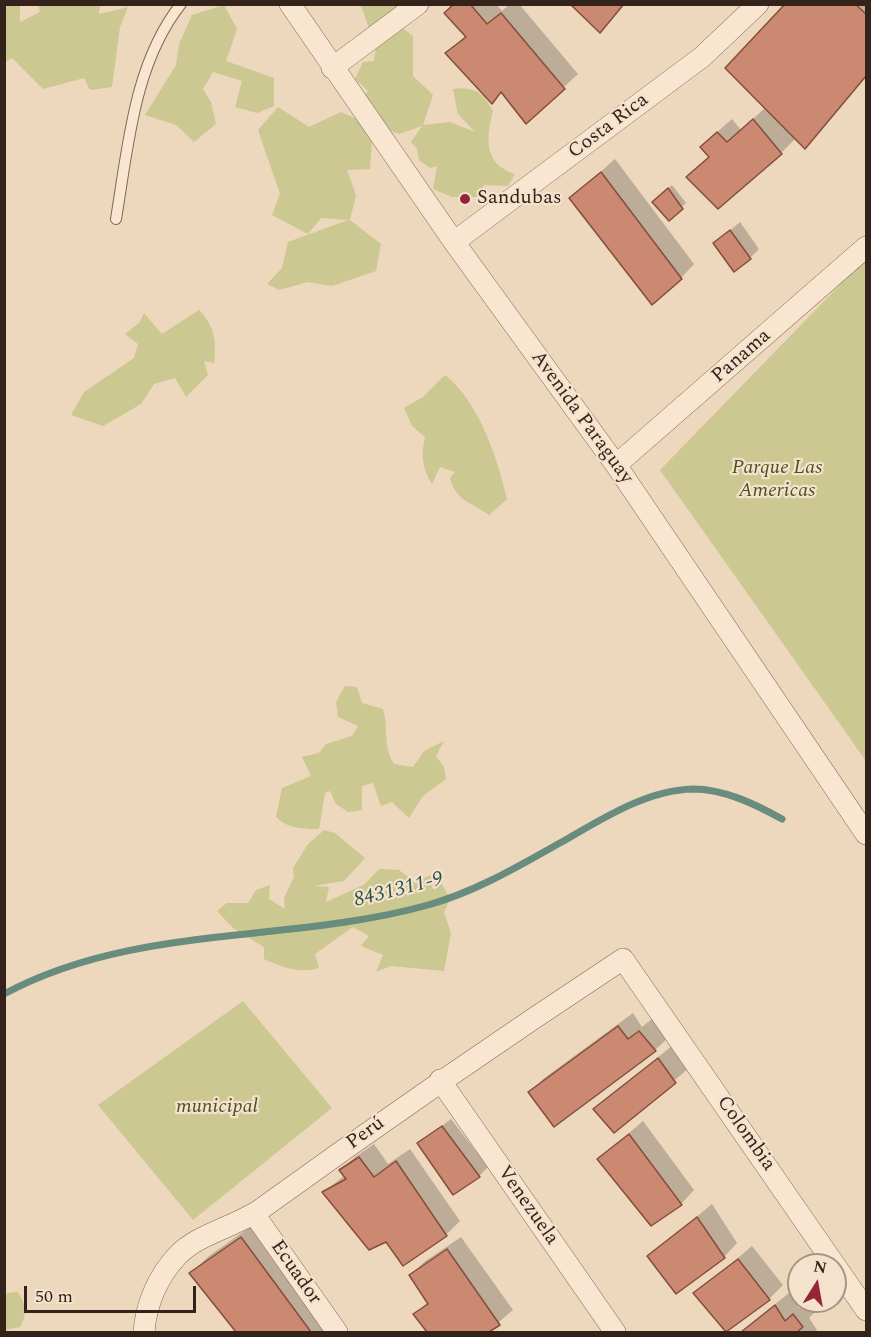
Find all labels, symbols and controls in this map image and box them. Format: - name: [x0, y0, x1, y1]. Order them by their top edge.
- street label: Costa Rica: [564, 89, 654, 165]
- place label: Sandubas: [477, 187, 562, 211]
- marker: Sandubas: [458, 192, 472, 206]
- street label: Panama: [708, 325, 776, 389]
- street label: Avenida Paraguay: [525, 347, 637, 489]
- park label: Parque Las Americas: [732, 457, 822, 504]
- water label: 8431311-9: [352, 868, 446, 914]
- street label: Colombia: [710, 1092, 780, 1176]
- park label: municipal: [176, 1096, 258, 1120]
- street label: Perú: [342, 1112, 390, 1156]
- street label: Venezuela: [491, 1162, 563, 1250]
- street label: Ecuador: [264, 1236, 326, 1310]
- north arrow: [787, 1253, 847, 1313]
- text: N: [811, 1254, 829, 1280]
- scale bar: [27, 1274, 200, 1312]
- text: 50 m: [35, 1283, 73, 1310]

